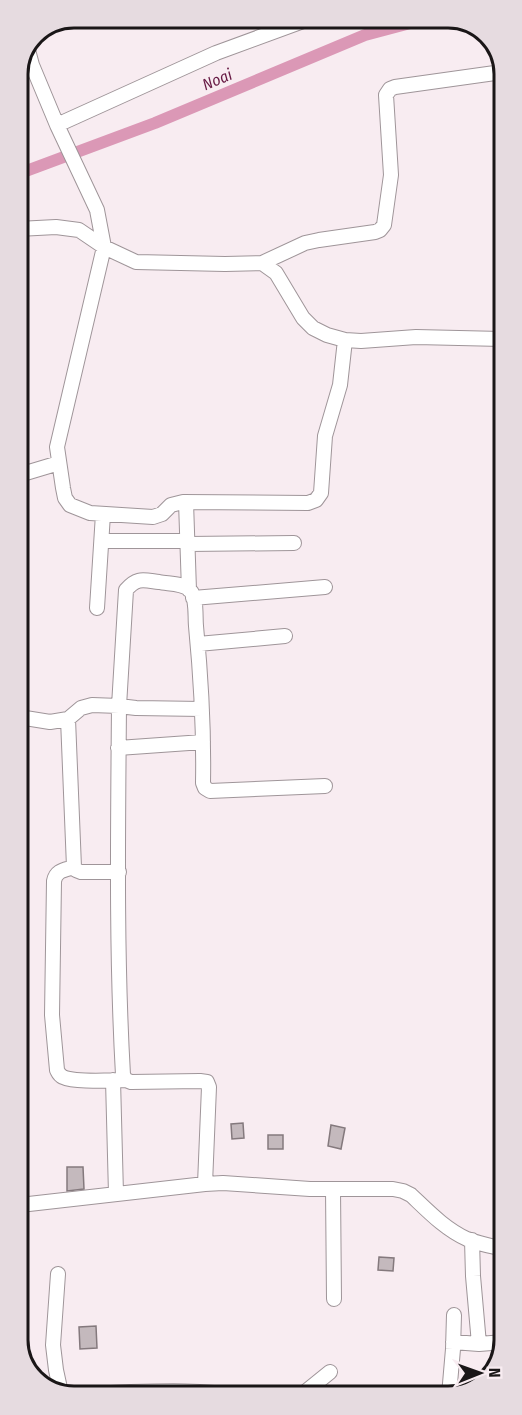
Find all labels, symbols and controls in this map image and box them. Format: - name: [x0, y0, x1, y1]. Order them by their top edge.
- water label: Noai: [199, 65, 235, 94]
- north arrow: [450, 1343, 510, 1403]
- text: N: [485, 1368, 504, 1378]

